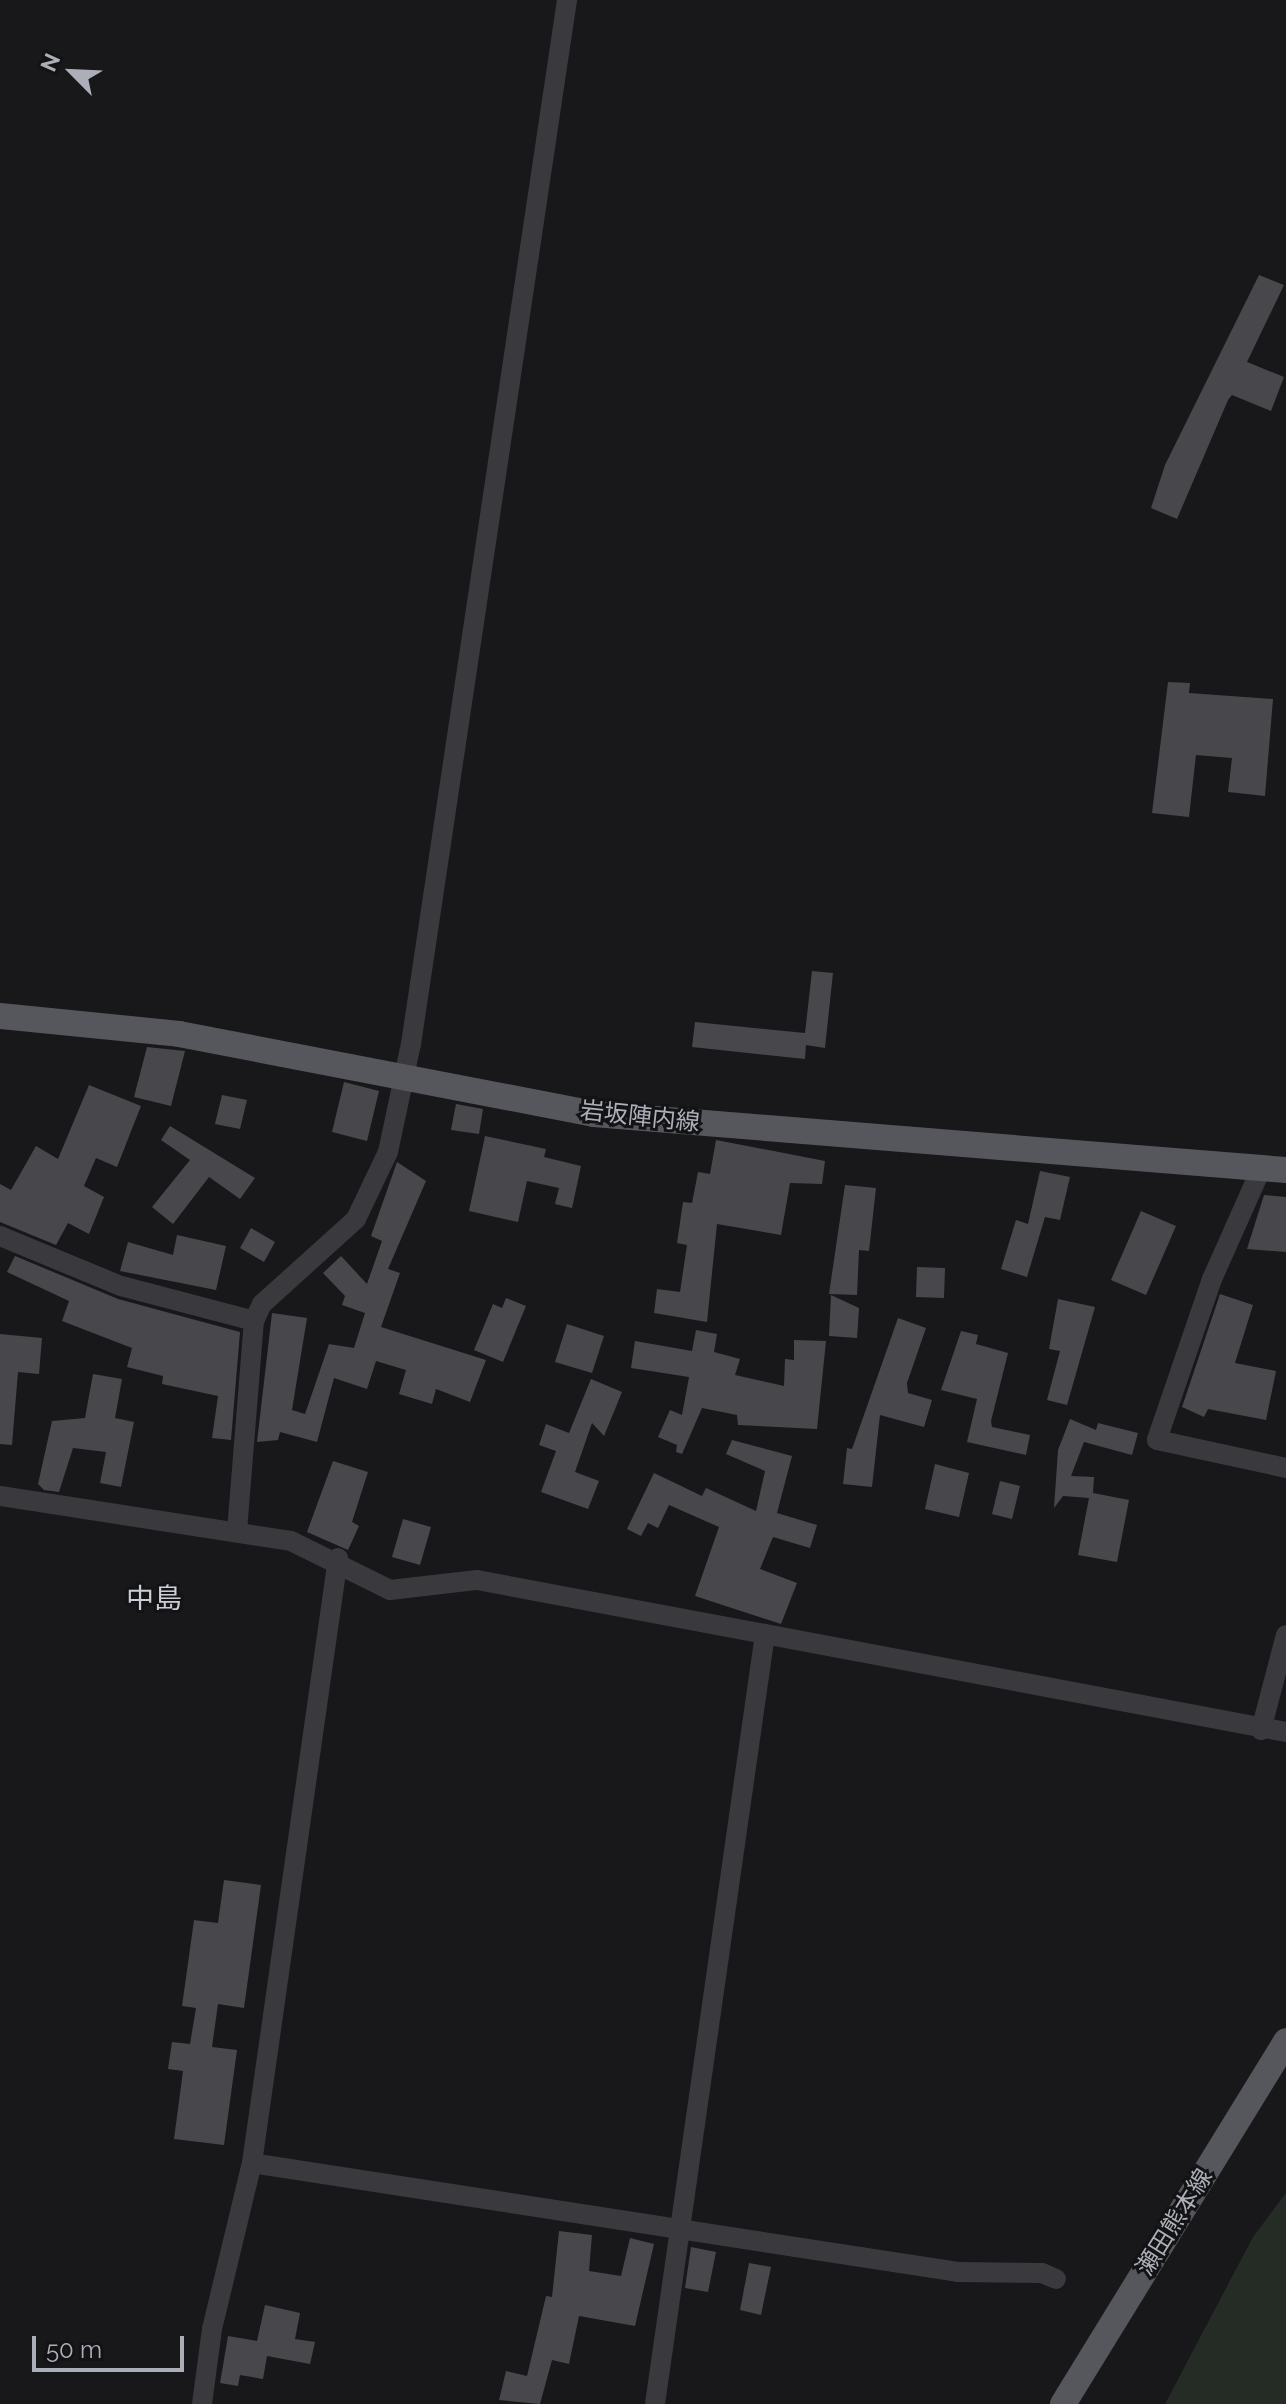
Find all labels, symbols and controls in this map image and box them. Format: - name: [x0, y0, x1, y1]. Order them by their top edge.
- north arrow: [32, 32, 112, 112]
- text: N: [35, 49, 65, 75]
- street label: 岩坂陣内線: [579, 1095, 701, 1137]
- district label: 中島: [126, 1582, 182, 1616]
- street label: 瀬田熊本線: [1130, 2163, 1218, 2281]
- scale bar: [36, 2320, 188, 2370]
- text: 50 m: [46, 2335, 102, 2364]

